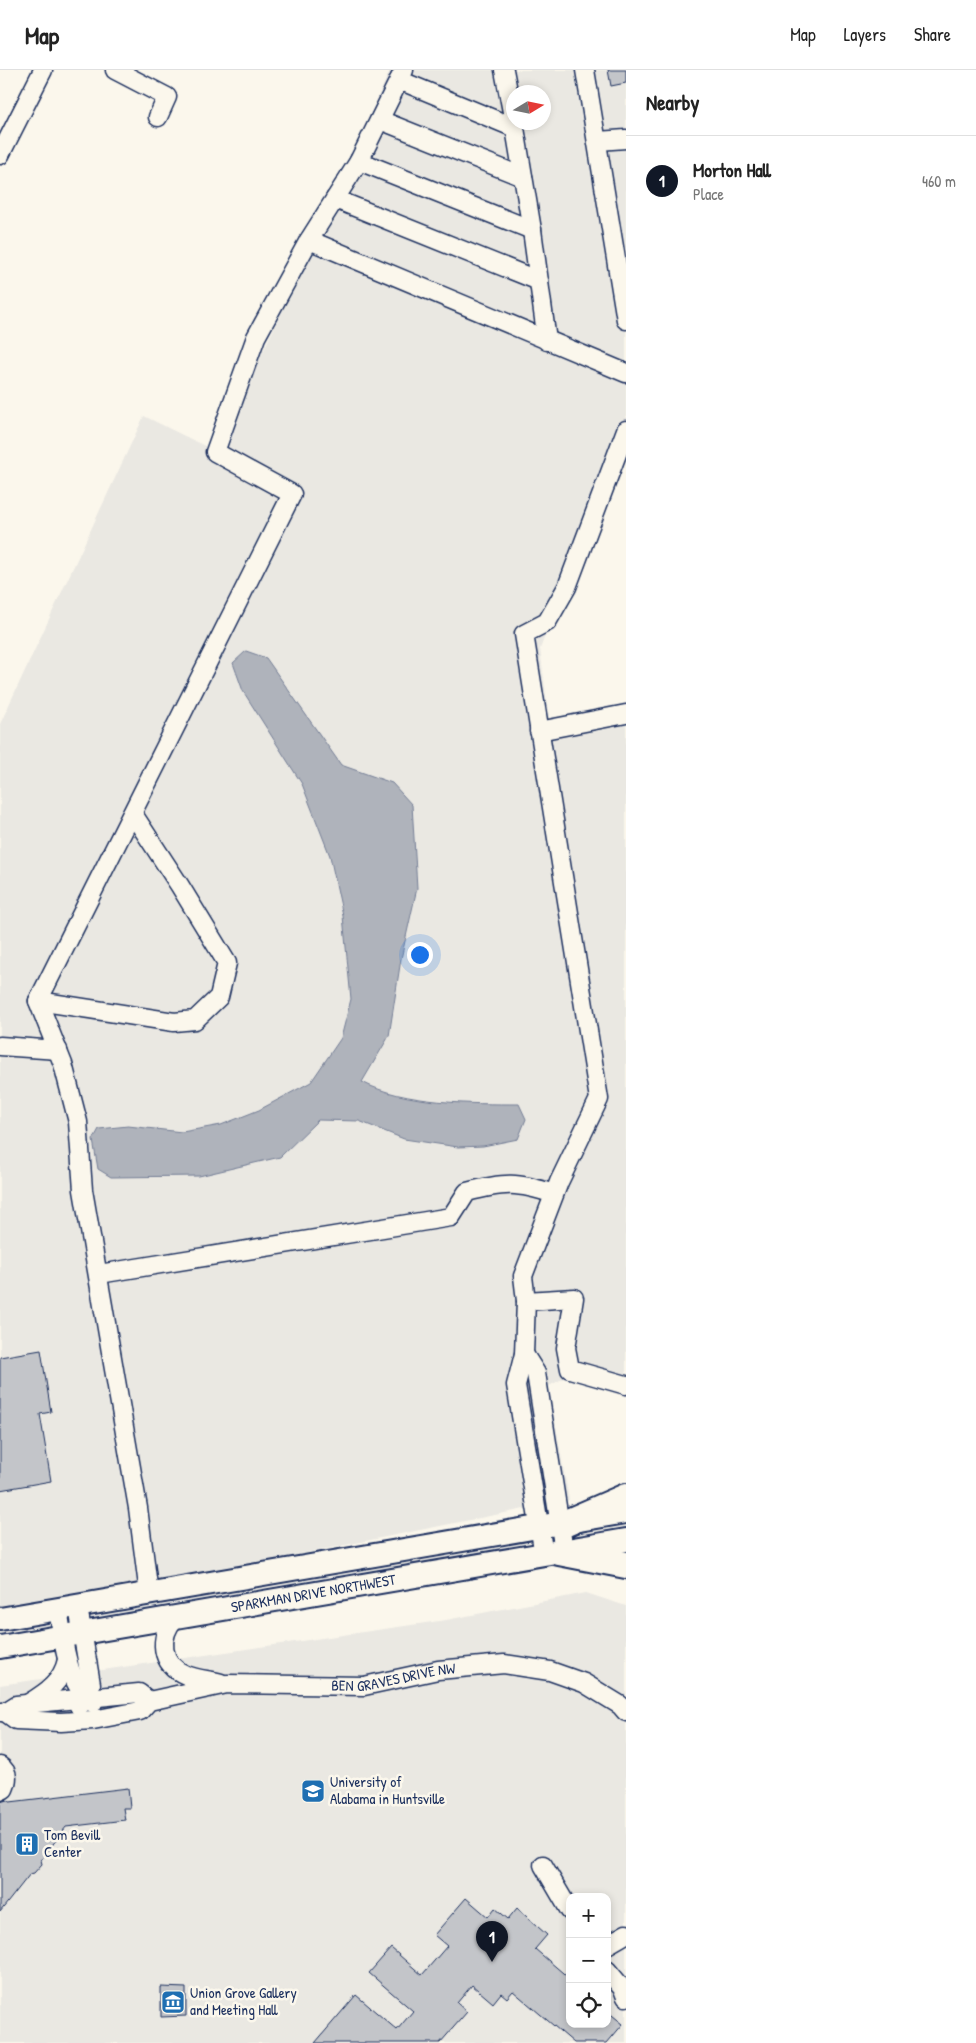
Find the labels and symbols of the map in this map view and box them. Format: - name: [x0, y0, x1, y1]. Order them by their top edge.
- north arrow: [506, 85, 551, 130]
- your location: [407, 942, 433, 968]
- street label: SPARKMAN DRIVE NORTHWEST: [229, 1568, 398, 1617]
- street label: BEN GRAVES DRIVE NW: [331, 1657, 457, 1696]
- place label: University of Alabama in Huntsville: [330, 1771, 445, 1809]
- school or university icon: University of Alabama in Huntsville: [300, 1778, 326, 1804]
- place label: Tom Bevill Center: [44, 1824, 101, 1862]
- building icon: Tom Bevill Center: [14, 1831, 40, 1857]
- pin: 1: [476, 1921, 508, 1962]
- place label: Union Grove Gallery and Meeting Hall: [190, 1982, 297, 2020]
- museum icon: Union Grove Gallery and Meeting Hall: [160, 1989, 186, 2015]

